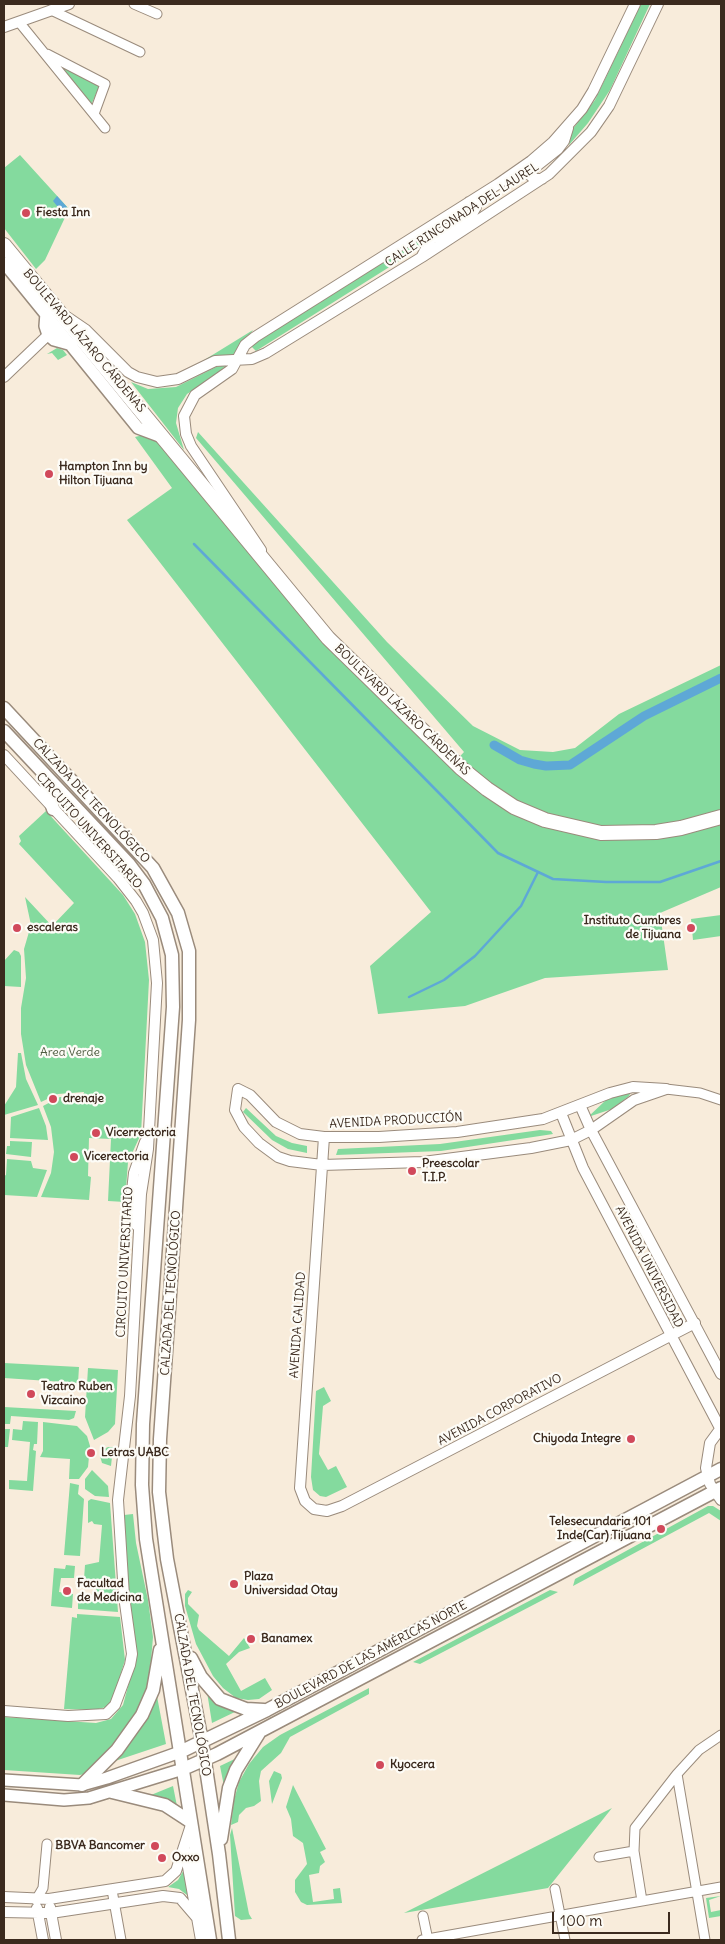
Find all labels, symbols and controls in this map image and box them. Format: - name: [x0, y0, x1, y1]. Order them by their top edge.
- street label: CALLE RINCONADA DEL LAUREL: [382, 160, 542, 270]
- place label: Fiesta Inn: [36, 206, 90, 220]
- marker: Fiesta Inn: [20, 207, 32, 219]
- street label: BOULEVARD LÁZARO CÁRDENAS: [20, 266, 148, 416]
- place label: Hampton Inn by Hilton Tijuana: [59, 460, 148, 488]
- marker: Hampton Inn by Hilton Tijuana: [43, 468, 55, 480]
- street label: BOULEVARD LÁZARO CÁRDENAS: [331, 641, 473, 779]
- street label: CALZADA DEL TECNOLÓGICO: [29, 736, 153, 866]
- street label: CIRCUITO UNIVERSITARIO: [33, 770, 145, 892]
- place label: Instituto Cumbres de Tijuana: [584, 914, 681, 942]
- place label: escaleras: [27, 921, 78, 935]
- marker: escaleras: [11, 922, 23, 934]
- marker: Instituto Cumbres de Tijuana: [685, 922, 697, 934]
- park label: Area Verde: [40, 1046, 100, 1060]
- place label: drenaje: [63, 1092, 104, 1106]
- marker: drenaje: [47, 1093, 59, 1105]
- street label: AVENIDA PRODUCCIÓN: [329, 1110, 463, 1132]
- place label: Vicerrectoria: [106, 1126, 176, 1140]
- marker: Vicerrectoria: [90, 1127, 102, 1139]
- place label: Vicerectoria: [84, 1150, 149, 1164]
- marker: Vicerectoria: [68, 1151, 80, 1163]
- place label: Preescolar T.I.P.: [422, 1157, 479, 1185]
- marker: Preescolar T.I.P.: [406, 1165, 418, 1177]
- street label: CIRCUITO UNIVERSITARIO: [114, 1186, 136, 1338]
- street label: AVENIDA UNIVERSIDAD: [612, 1204, 686, 1330]
- street label: CALZADA DEL TECNOLÓGICO: [158, 1210, 184, 1376]
- street label: AVENIDA CALIDAD: [287, 1271, 309, 1379]
- street label: AVENIDA CORPORATIVO: [435, 1371, 565, 1449]
- place label: Teatro Ruben Vizcaino: [41, 1380, 113, 1408]
- marker: Teatro Ruben Vizcaino: [25, 1388, 37, 1400]
- place label: Chiyoda Integre: [533, 1432, 621, 1446]
- marker: Chiyoda Integre: [625, 1433, 637, 1445]
- place label: Letras UABC: [101, 1446, 169, 1460]
- marker: Letras UABC: [85, 1447, 97, 1459]
- place label: Telesecundaria 101 Inde(Car) Tijuana: [549, 1515, 651, 1543]
- marker: Telesecundaria 101 Inde(Car) Tijuana: [655, 1523, 667, 1535]
- place label: Plaza Universidad Otay: [244, 1570, 338, 1598]
- place label: Facultad de Medicina: [77, 1577, 142, 1605]
- marker: Plaza Universidad Otay: [228, 1578, 240, 1590]
- marker: Facultad de Medicina: [61, 1585, 73, 1597]
- street label: BOULEVARD DE LAS AMÉRICAS NORTE: [272, 1598, 470, 1712]
- street label: CALZADA DEL TECNOLÓGICO: [171, 1612, 213, 1778]
- place label: Banamex: [261, 1632, 312, 1646]
- marker: Banamex: [245, 1633, 257, 1645]
- place label: Kyocera: [390, 1758, 435, 1772]
- marker: Kyocera: [374, 1759, 386, 1771]
- place label: BBVA Bancomer: [55, 1839, 145, 1853]
- marker: BBVA Bancomer: [149, 1840, 161, 1852]
- place label: Oxxo: [172, 1851, 200, 1865]
- marker: Oxxo: [156, 1852, 168, 1864]
- scale bar: [555, 1902, 672, 1934]
- text: 100 m: [560, 1911, 602, 1930]

